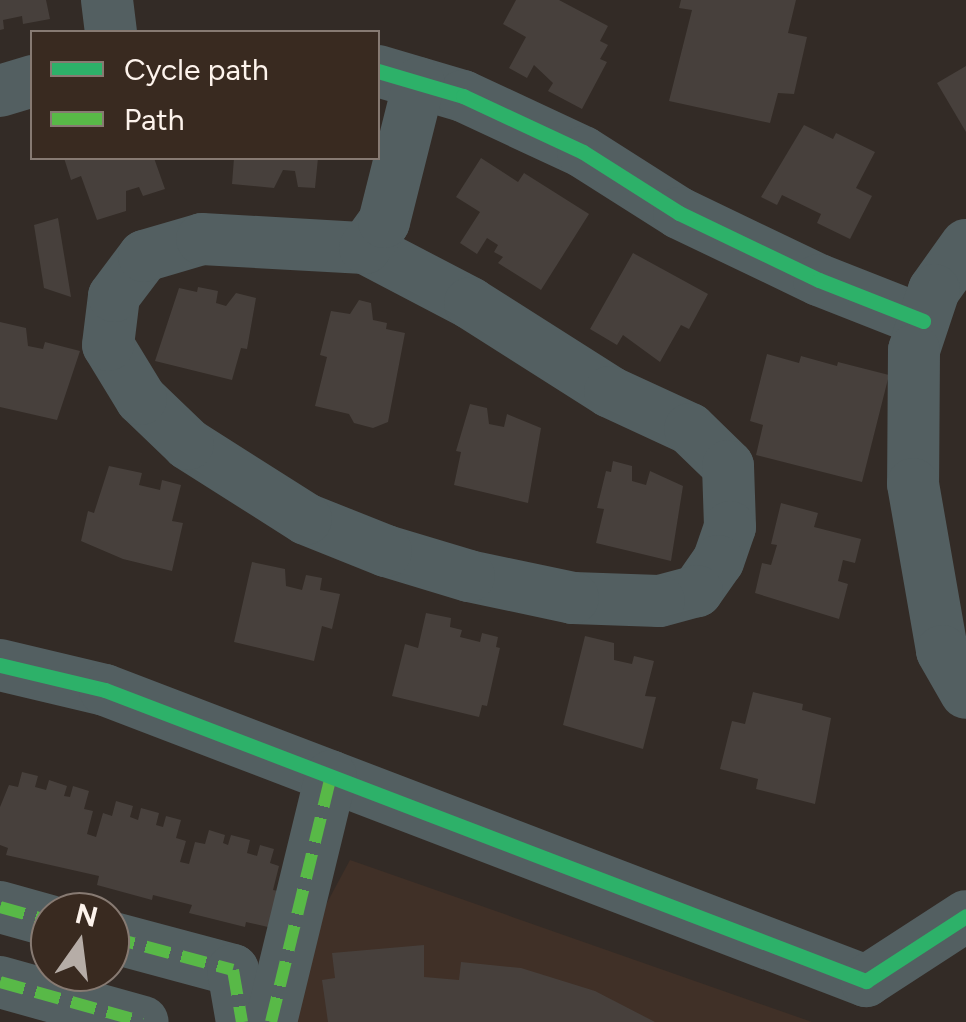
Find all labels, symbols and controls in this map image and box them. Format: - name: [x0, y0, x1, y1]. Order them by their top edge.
- legend: [30, 30, 380, 160]
- text: Cycle path: [124, 51, 269, 88]
- text: Path: [124, 101, 184, 138]
- north arrow: [30, 892, 130, 992]
- text: N: [72, 896, 101, 934]

